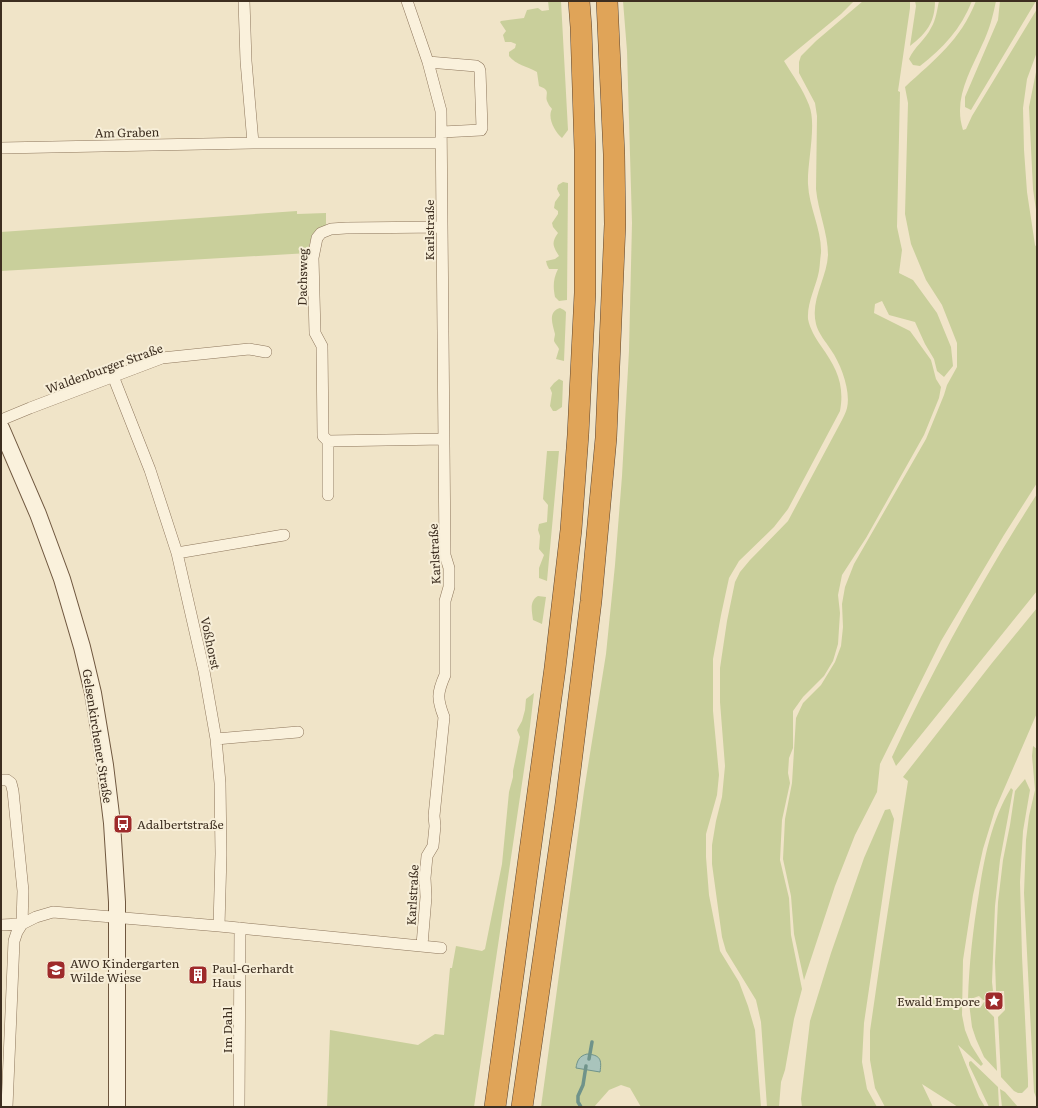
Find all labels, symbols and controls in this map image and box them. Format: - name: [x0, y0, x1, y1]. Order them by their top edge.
- street label: Am Graben: [94, 122, 160, 142]
- street label: Karlstraße: [420, 199, 438, 261]
- street label: Dachsweg: [292, 248, 312, 306]
- street label: Waldenburger Straße: [43, 338, 165, 398]
- street label: Karlstraße: [423, 523, 445, 585]
- street label: Voßhorst: [197, 615, 225, 671]
- street label: Gelsenkirchener Straße: [79, 668, 117, 804]
- bus stop icon: Adalbertstraße: [112, 813, 134, 835]
- place label: Adalbertstraße: [137, 815, 224, 833]
- street label: Karlstraße: [401, 864, 423, 926]
- place label: AWO Kindergarten Wilde Wiese: [70, 954, 180, 986]
- school or university icon: AWO Kindergarten Wilde Wiese: [45, 959, 67, 981]
- place label: Paul-Gerhardt Haus: [212, 959, 294, 991]
- building icon: Paul-Gerhardt Haus: [187, 964, 209, 986]
- place icon: Ewald Empore: [983, 990, 1005, 1012]
- place label: Ewald Empore: [897, 992, 980, 1010]
- street label: Im Dahl: [218, 1007, 236, 1053]

